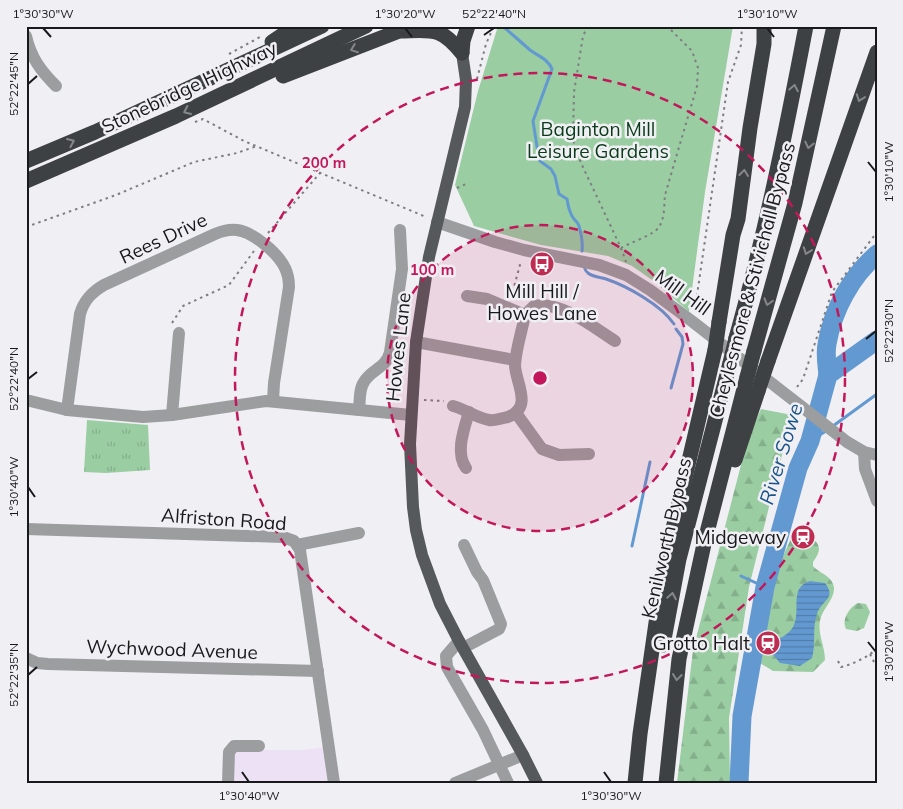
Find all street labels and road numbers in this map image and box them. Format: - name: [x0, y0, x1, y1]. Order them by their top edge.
- street label: Stonebridge Highway: [97, 36, 281, 138]
- street label: Cheylesmore & Stivichall Bypass: [704, 140, 800, 420]
- street label: Rees Drive: [115, 207, 211, 269]
- street label: Mill Hill: [650, 264, 716, 320]
- street label: Howes Lane: [380, 291, 416, 403]
- street label: Kenilworth Bypass: [636, 455, 696, 621]
- street label: Alfriston Road: [160, 503, 288, 535]
- street label: Wychwood Avenue: [86, 634, 258, 664]

